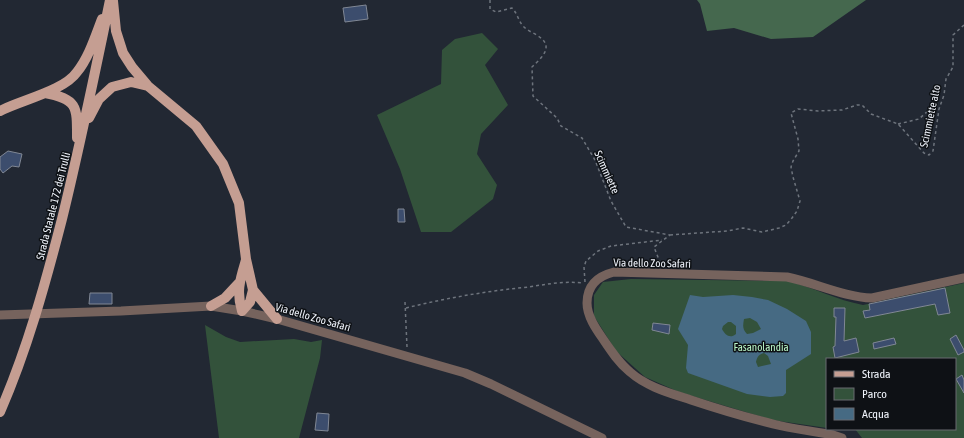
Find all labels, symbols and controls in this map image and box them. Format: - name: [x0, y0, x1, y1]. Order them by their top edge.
- street label: Scimmiette alto: [918, 84, 942, 148]
- street label: Scimmiette: [592, 149, 622, 195]
- street label: Strada Statale 172 dei Trulli: [34, 151, 72, 261]
- street label: Via dello Zoo Safari: [613, 256, 691, 270]
- street label: Via dello Zoo Safari: [274, 301, 352, 333]
- park label: Fasanolandia: [733, 341, 789, 353]
- legend: [826, 358, 956, 430]
- text: Strada: [862, 367, 891, 381]
- text: Parco: [862, 387, 887, 401]
- text: Acqua: [862, 407, 889, 421]

